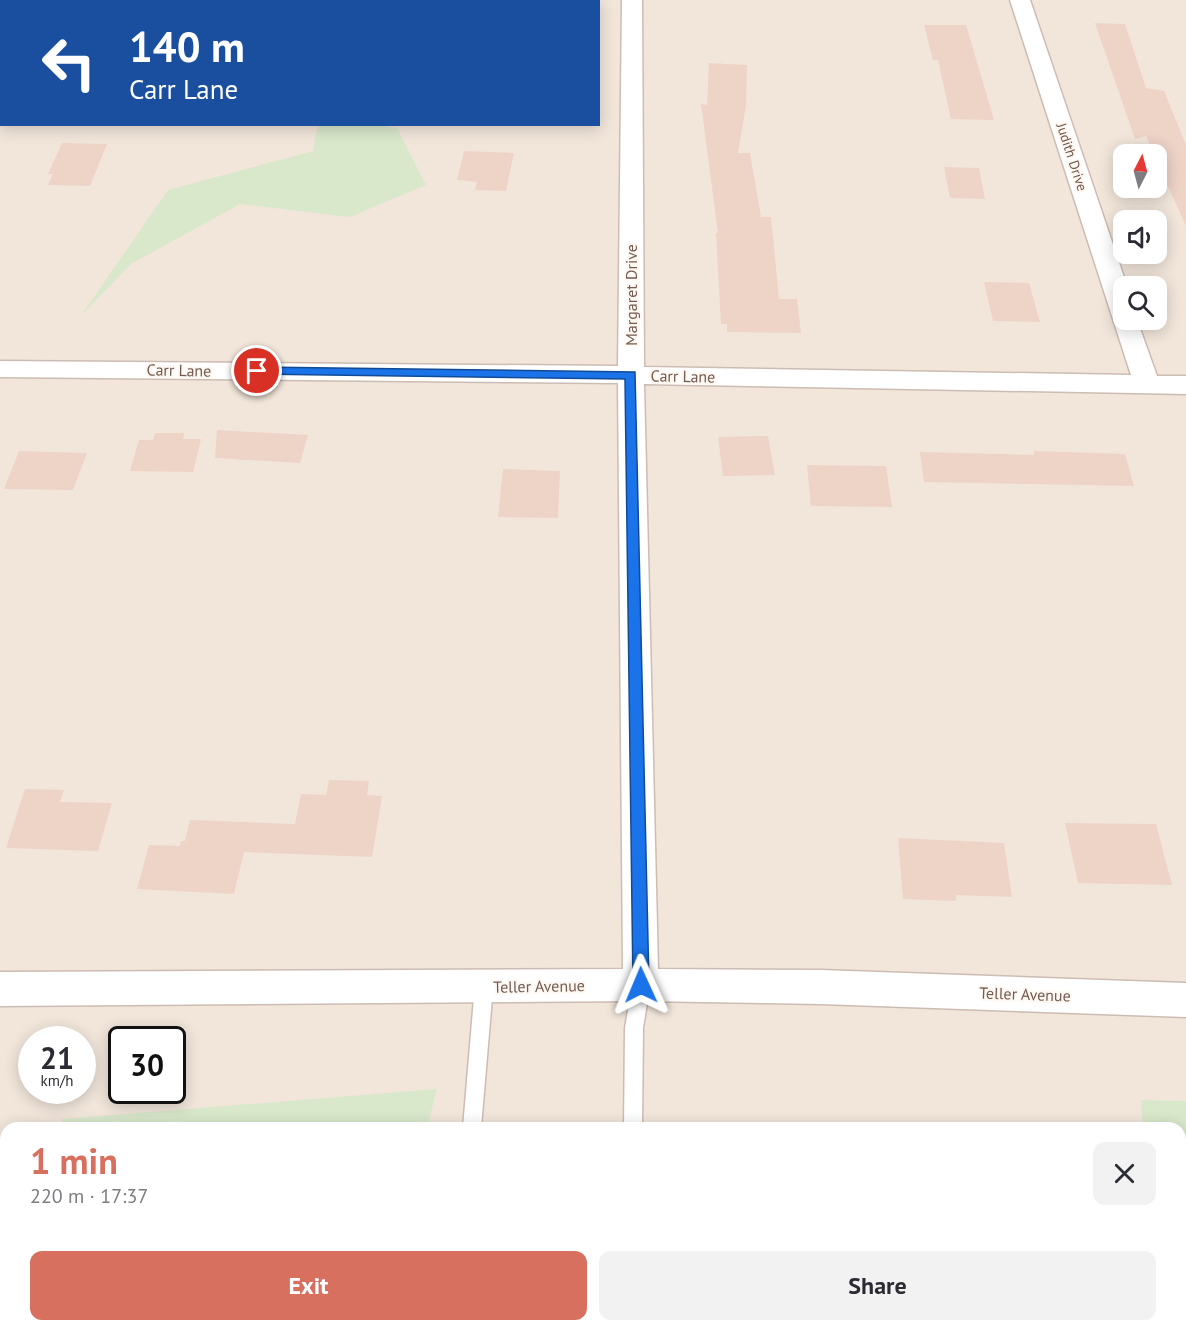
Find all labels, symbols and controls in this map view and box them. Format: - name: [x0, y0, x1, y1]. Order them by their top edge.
- text: 140 m: [129, 19, 245, 74]
- icon: left: [30, 24, 108, 102]
- text: Carr Lane: [129, 72, 238, 106]
- street label: Judith Drive: [1052, 120, 1091, 193]
- north arrow: [1113, 144, 1167, 198]
- map controls: [1113, 144, 1167, 330]
- button: sound: [1113, 210, 1167, 264]
- street label: Margaret Drive: [621, 244, 641, 346]
- button: search: [1113, 276, 1167, 330]
- pin: [231, 345, 282, 396]
- icon: arrive: [240, 354, 273, 387]
- street label: Carr Lane: [146, 359, 212, 381]
- street label: Carr Lane: [650, 365, 716, 387]
- position arrow: [609, 953, 673, 1017]
- street label: Teller Avenue: [493, 975, 585, 997]
- street label: Teller Avenue: [979, 982, 1071, 1006]
- speed limit sign: 30: [108, 1026, 186, 1104]
- text: 21: [40, 1038, 74, 1077]
- text: km/h: [41, 1071, 73, 1090]
- text: 1 min: [30, 1137, 118, 1184]
- button: close: [1093, 1142, 1156, 1205]
- text: 220 m · 17:37: [30, 1183, 148, 1209]
- button: Exit: [30, 1251, 587, 1320]
- button: Share: [599, 1251, 1156, 1320]

